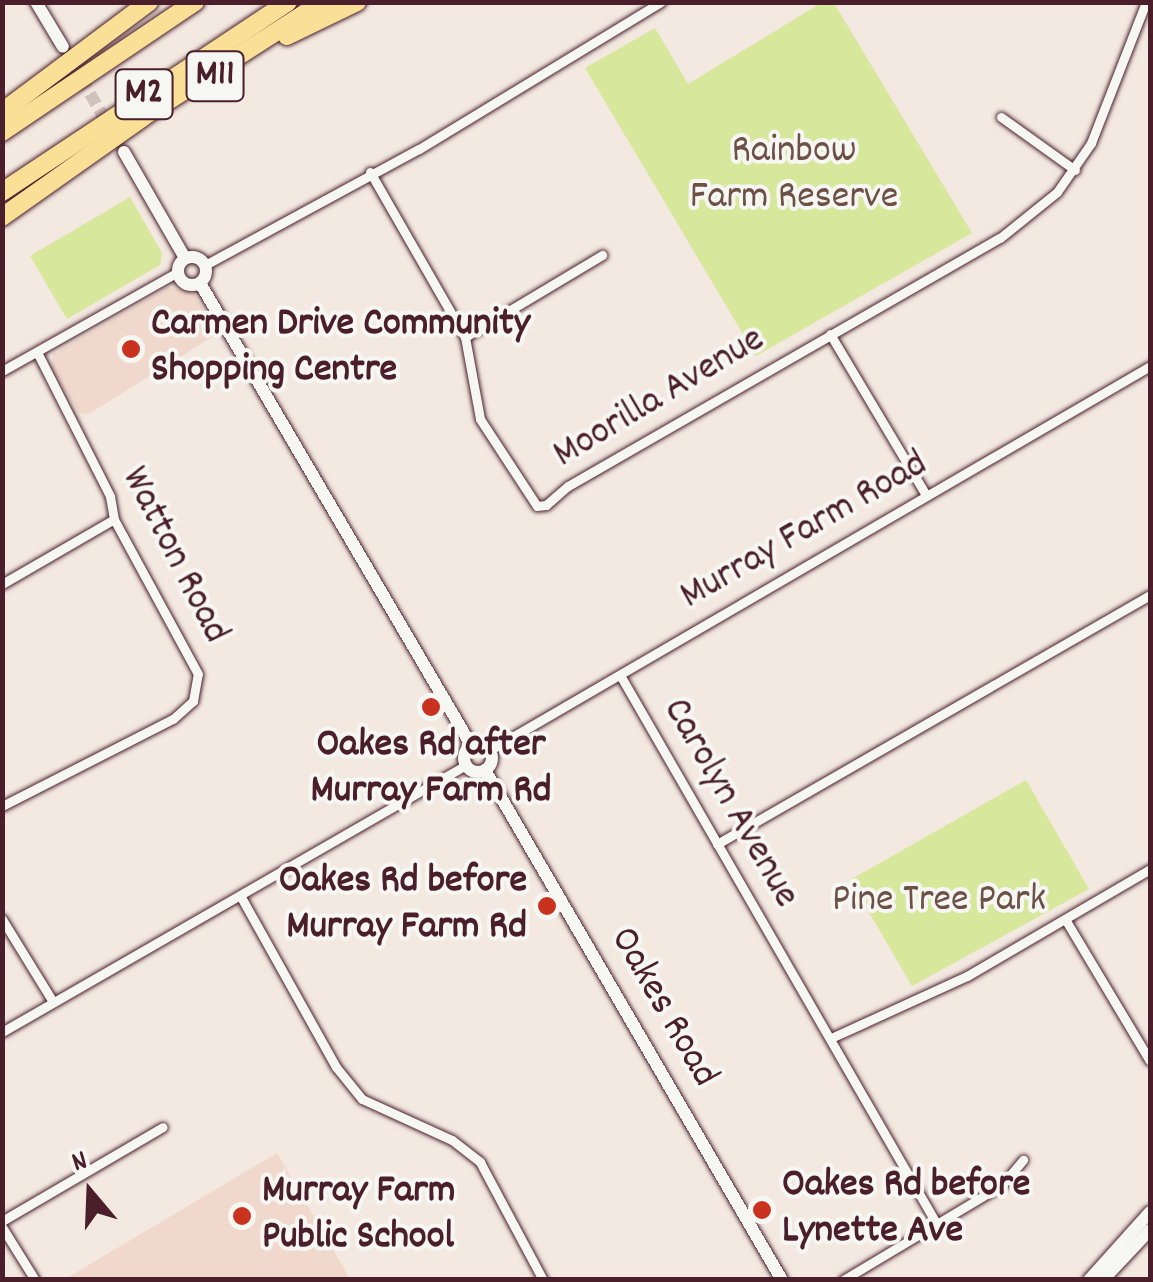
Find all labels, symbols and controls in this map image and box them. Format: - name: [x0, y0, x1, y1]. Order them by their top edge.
- road number: M11: [185, 43, 245, 109]
- road number: M2: [114, 61, 174, 127]
- park label: Rainbow Farm Reserve: [690, 129, 898, 223]
- place label: Carmen Drive Community Shopping Centre: [151, 302, 530, 396]
- street label: Moorilla Avenue: [546, 317, 774, 481]
- marker: Carmen Drive Community Shopping Centre: [120, 338, 142, 360]
- street label: Murray Farm Road: [673, 442, 937, 622]
- street label: Watton Road: [108, 460, 238, 652]
- street label: Carolyn Avenue: [650, 691, 808, 917]
- marker: Oakes Rd after Murray Farm Rd: [420, 696, 442, 718]
- place label: Oakes Rd after Murray Farm Rd: [311, 723, 551, 817]
- place label: Oakes Rd before Murray Farm Rd: [279, 859, 527, 953]
- park label: Pine Tree Park: [832, 878, 1046, 926]
- marker: Oakes Rd before Murray Farm Rd: [536, 895, 558, 917]
- street label: Oakes Road: [597, 920, 727, 1096]
- north arrow: [40, 1142, 140, 1242]
- text: N: [67, 1142, 93, 1185]
- place label: Oakes Rd before Lynette Ave: [782, 1163, 1030, 1257]
- place label: Murray Farm Public School: [262, 1169, 455, 1263]
- marker: Oakes Rd before Lynette Ave: [751, 1199, 773, 1221]
- marker: Murray Farm Public School: [231, 1205, 253, 1227]

